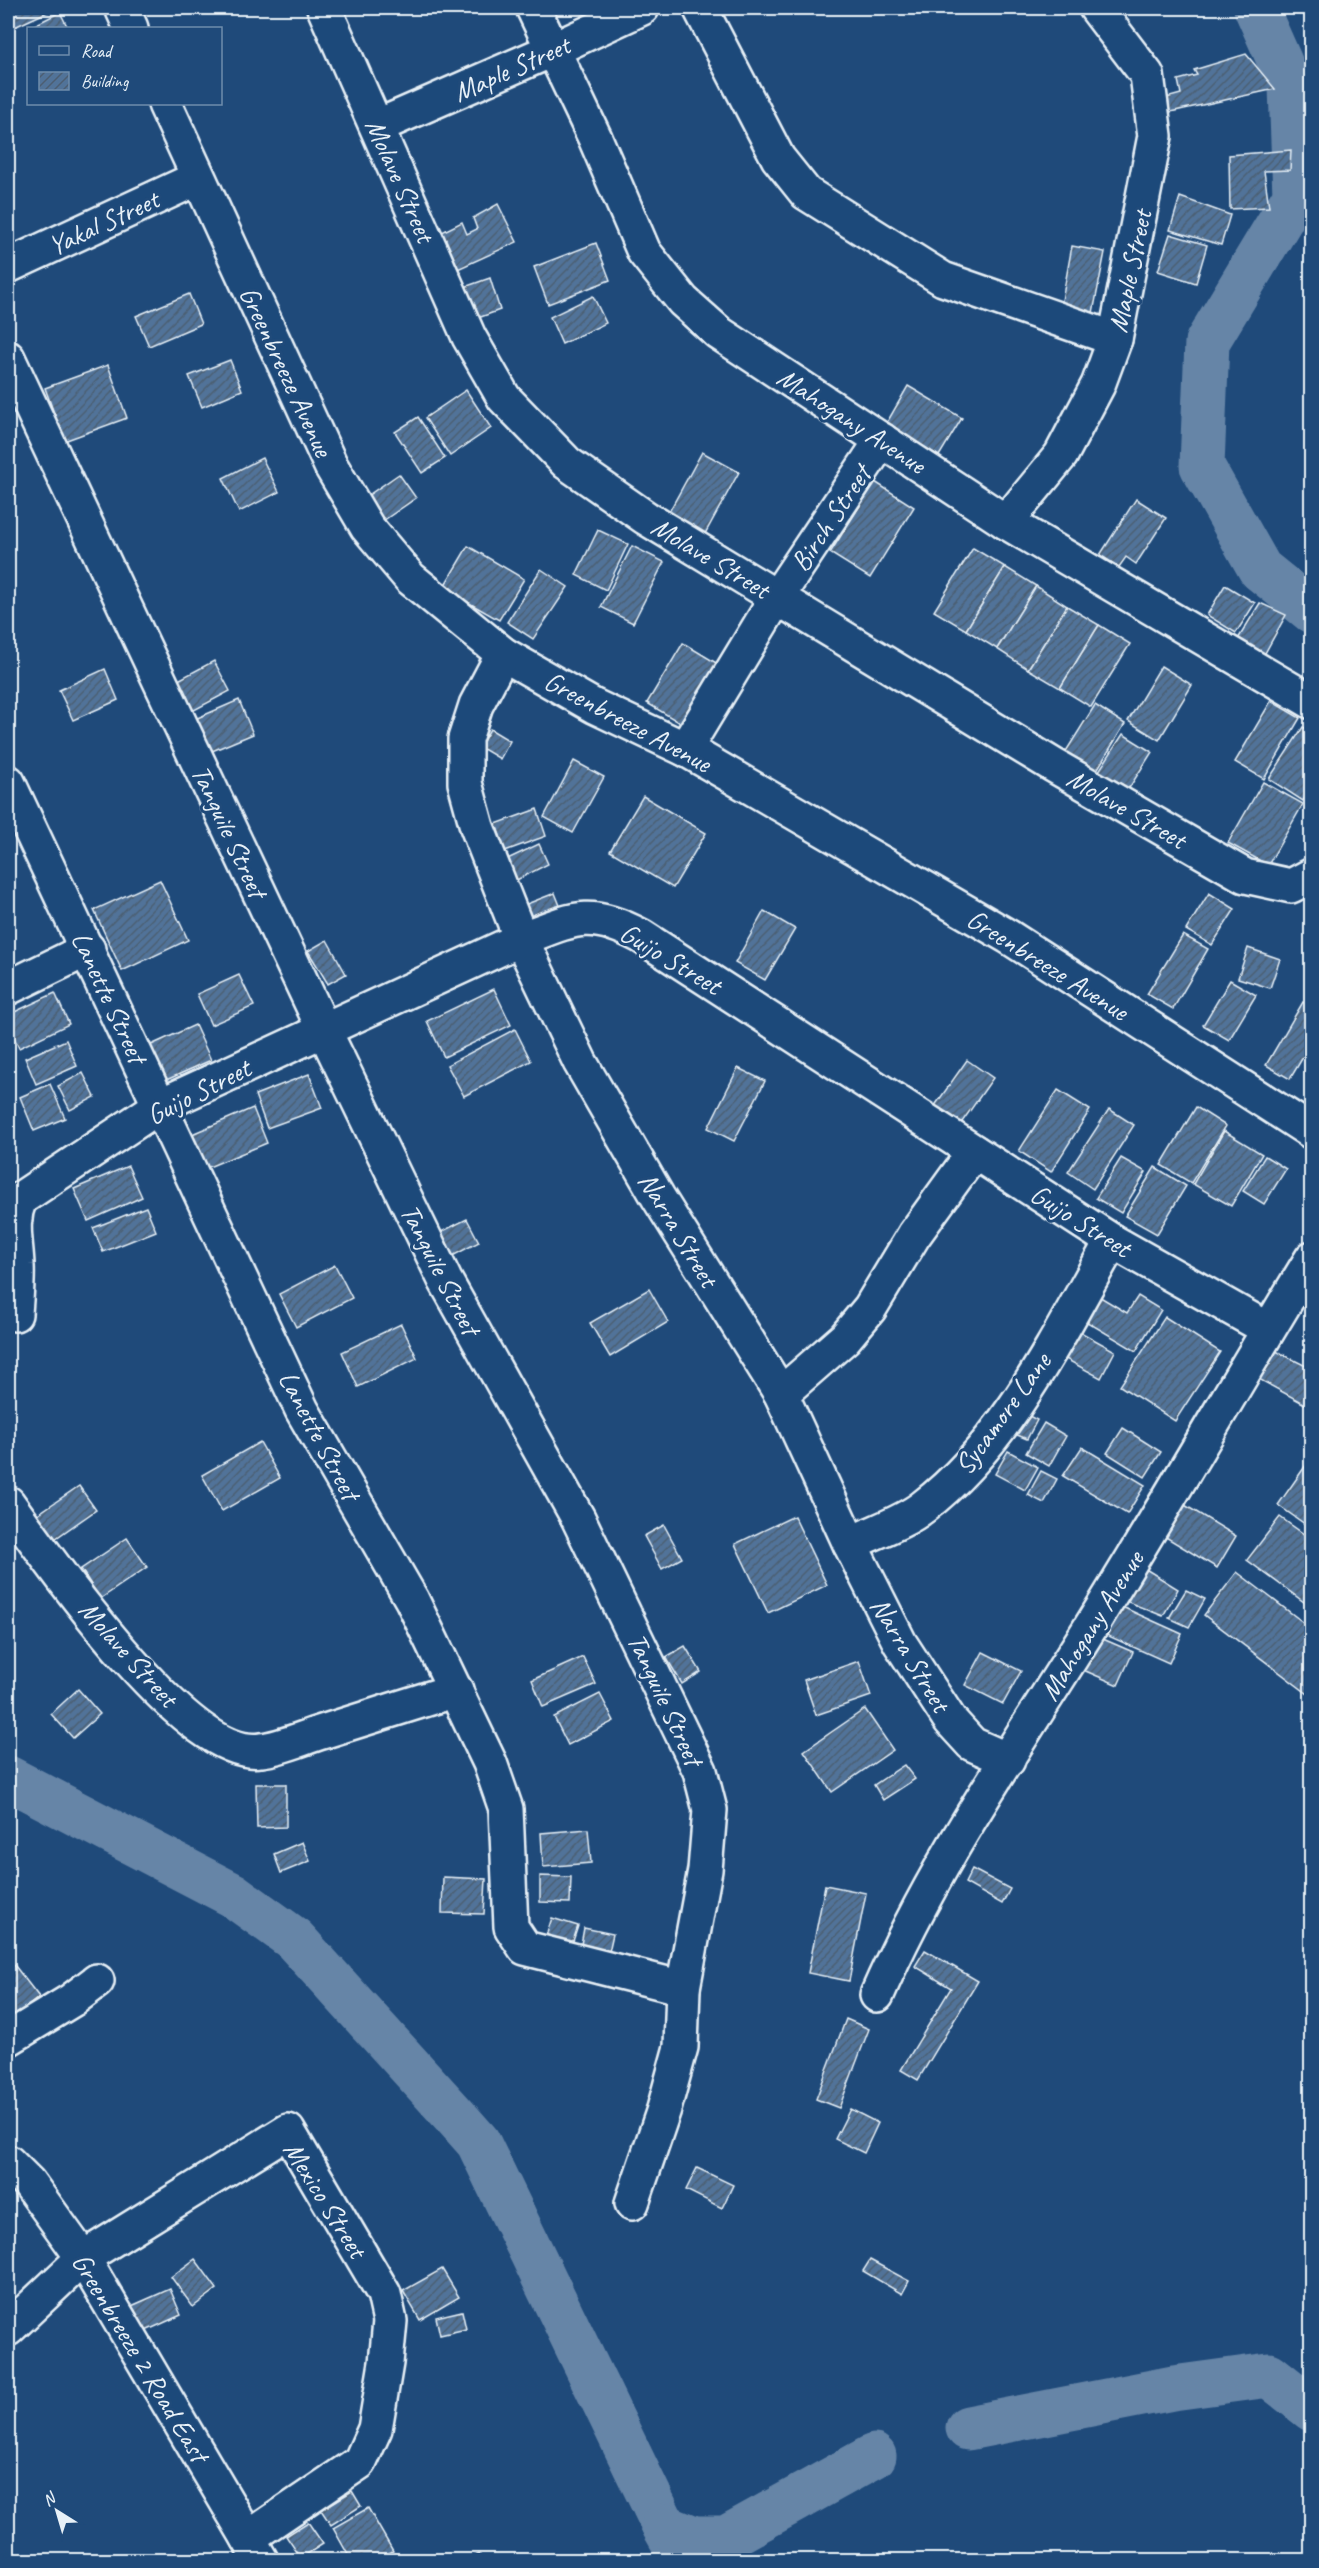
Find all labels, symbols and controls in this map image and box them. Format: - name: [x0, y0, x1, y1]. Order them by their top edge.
- street label: Maple Street: [447, 26, 577, 110]
- legend: [27, 27, 222, 105]
- text: Road: [81, 40, 114, 62]
- text: Building: [81, 70, 130, 92]
- street label: Molave Street: [358, 113, 444, 250]
- street label: Yakal Street: [42, 181, 166, 263]
- street label: Maple Street: [1099, 204, 1160, 335]
- street label: Greenbreeze Avenue: [232, 280, 342, 464]
- street label: Mahogany Avenue: [771, 359, 934, 482]
- street label: Birch Street: [782, 456, 881, 578]
- street label: Molave Street: [645, 509, 778, 608]
- street label: Greenbreeze Avenue: [538, 663, 719, 781]
- street label: Tanguile Street: [184, 759, 277, 906]
- street label: Molave Street: [1061, 760, 1195, 858]
- street label: Greenbreeze Avenue: [960, 901, 1137, 1029]
- street label: Guijo Street: [614, 915, 730, 1004]
- street label: Lanette Street: [64, 926, 157, 1072]
- street label: Guijo Street: [140, 1049, 259, 1132]
- street label: Narra Street: [631, 1166, 728, 1295]
- street label: Guijo Street: [1024, 1176, 1140, 1266]
- street label: Tanguile Street: [393, 1198, 490, 1344]
- street label: Sycamore Lane: [946, 1344, 1059, 1481]
- street label: Lanette Street: [271, 1365, 370, 1509]
- street label: Mahogany Avenue: [1032, 1542, 1152, 1707]
- street label: Narra Street: [863, 1591, 960, 1720]
- street label: Molave Street: [72, 1593, 187, 1716]
- street label: Tanguile Street: [620, 1627, 713, 1774]
- street label: Mexico Street: [276, 2134, 377, 2266]
- street label: Greenbreeze 2 Road East: [64, 2246, 219, 2471]
- north arrow: [27, 2481, 87, 2541]
- text: N: [39, 2487, 61, 2511]

